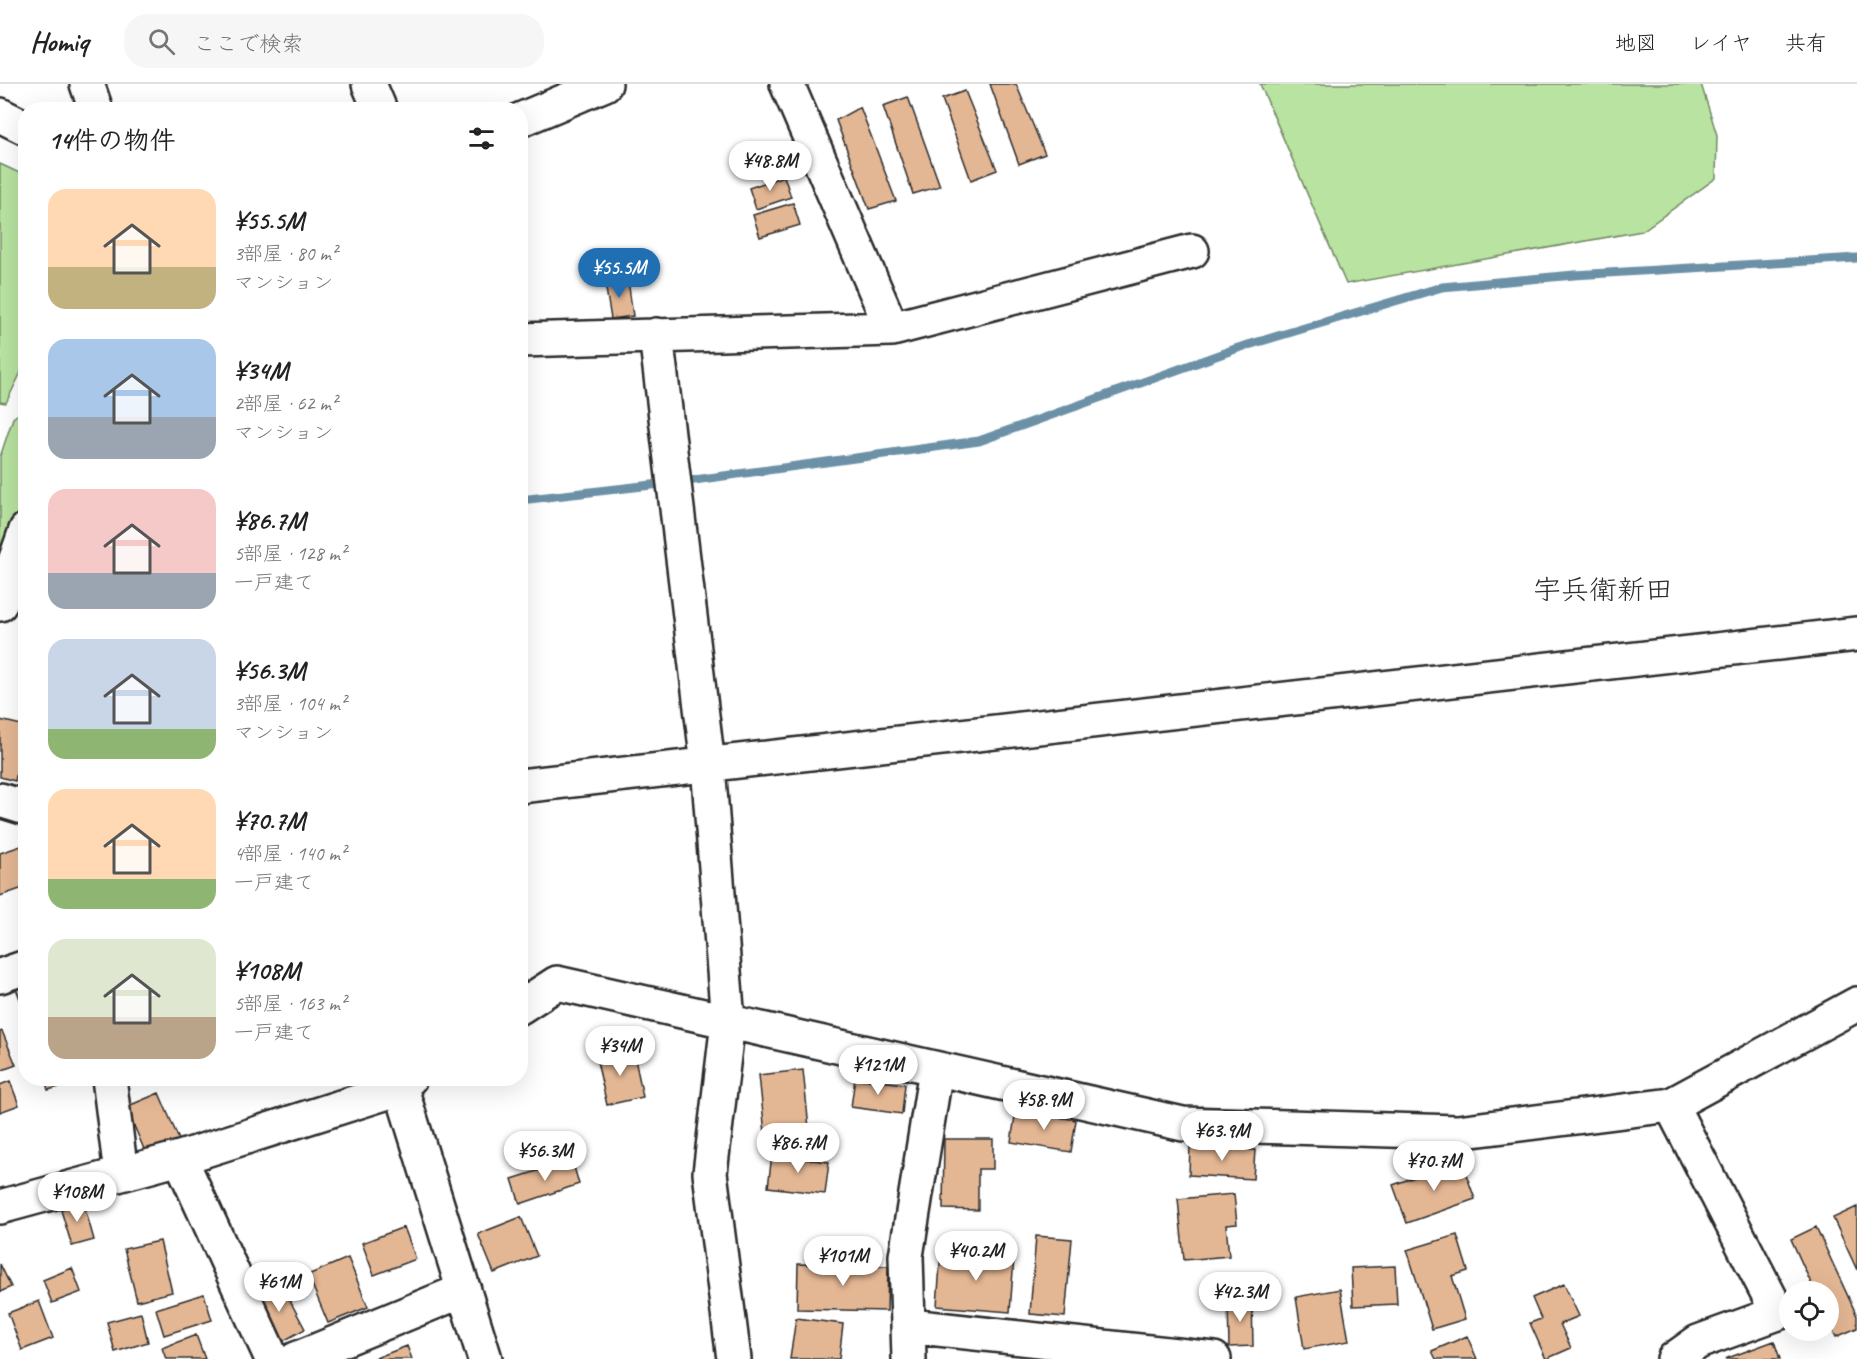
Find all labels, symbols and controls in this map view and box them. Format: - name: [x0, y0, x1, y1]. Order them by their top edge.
- search box: [124, 14, 544, 68]
- text: Homiq: [30, 24, 88, 59]
- icon: search: [145, 25, 178, 58]
- text: ここで検索: [193, 30, 303, 58]
- text: 地図: [1615, 30, 1657, 56]
- text: レイヤ: [1690, 30, 1752, 56]
- text: 共有: [1785, 30, 1827, 56]
- icon: filters: [465, 122, 498, 155]
- text: 14件の物件: [48, 124, 175, 157]
- pin: ¥48.8M: [721, 141, 819, 192]
- text: ¥48.8M: [743, 148, 797, 173]
- text: ¥55.5M: [234, 204, 304, 237]
- icon: home: [96, 213, 168, 285]
- text: 3部屋 · 80 m²: [234, 241, 337, 266]
- pin: ¥55.5M: [570, 248, 668, 299]
- text: ¥55.5M: [592, 255, 646, 280]
- text: マンション: [234, 270, 333, 295]
- text: ¥34M: [234, 354, 288, 387]
- icon: home: [96, 363, 168, 435]
- text: 2部屋 · 62 m²: [234, 391, 337, 416]
- text: マンション: [234, 420, 333, 445]
- text: ¥86.7M: [234, 504, 305, 537]
- icon: home: [96, 513, 168, 585]
- text: 5部屋 · 128 m²: [234, 541, 346, 566]
- text: 一戸建て: [234, 570, 314, 595]
- district label: 宇兵衛新田: [1533, 572, 1673, 607]
- text: ¥56.3M: [234, 654, 305, 687]
- icon: home: [96, 663, 168, 735]
- text: 3部屋 · 104 m²: [234, 691, 346, 716]
- text: マンション: [234, 720, 333, 745]
- text: ¥70.7M: [234, 804, 305, 837]
- icon: home: [96, 813, 168, 885]
- text: 4部屋 · 140 m²: [234, 841, 346, 866]
- text: 一戸建て: [234, 870, 314, 895]
- text: ¥108M: [234, 954, 300, 987]
- icon: home: [96, 963, 168, 1035]
- text: 5部屋 · 163 m²: [234, 991, 346, 1016]
- text: 一戸建て: [234, 1020, 314, 1045]
- pin: ¥34M: [584, 1026, 656, 1077]
- text: ¥34M: [599, 1033, 641, 1058]
- pin: ¥121M: [836, 1045, 920, 1096]
- text: ¥121M: [853, 1052, 903, 1077]
- pin: ¥58.9M: [995, 1080, 1093, 1131]
- text: ¥58.9M: [1017, 1087, 1071, 1112]
- pin: ¥63.9M: [1173, 1111, 1271, 1162]
- text: ¥63.9M: [1195, 1118, 1249, 1143]
- pin: ¥86.7M: [749, 1123, 847, 1174]
- text: ¥86.7M: [771, 1130, 825, 1155]
- pin: ¥56.3M: [496, 1131, 594, 1182]
- text: ¥56.3M: [518, 1138, 572, 1163]
- pin: ¥70.7M: [1385, 1141, 1483, 1192]
- text: ¥70.7M: [1407, 1148, 1461, 1173]
- pin: ¥108M: [35, 1172, 119, 1223]
- text: ¥108M: [52, 1179, 102, 1204]
- pin: ¥40.2M: [927, 1231, 1025, 1282]
- pin: ¥101M: [801, 1236, 885, 1287]
- text: ¥40.2M: [949, 1238, 1003, 1263]
- text: ¥101M: [818, 1243, 868, 1268]
- pin: ¥61M: [243, 1262, 315, 1313]
- text: ¥61M: [258, 1269, 300, 1294]
- pin: ¥42.3M: [1191, 1272, 1289, 1323]
- text: ¥42.3M: [1213, 1279, 1267, 1304]
- map controls: [1779, 1281, 1839, 1341]
- button: locate: [1779, 1281, 1839, 1341]

